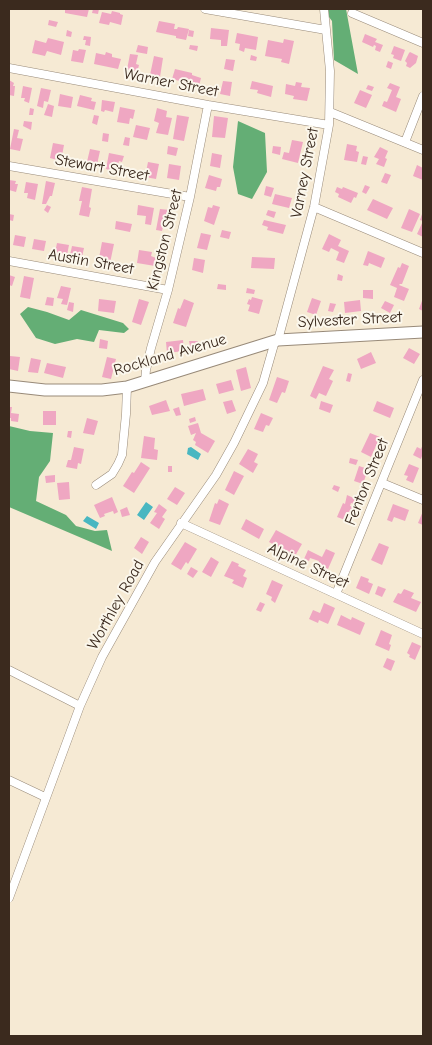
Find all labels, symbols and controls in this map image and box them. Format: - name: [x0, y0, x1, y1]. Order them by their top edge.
- street label: Warner Street: [122, 64, 220, 102]
- street label: Varney Street: [287, 126, 323, 220]
- street label: Stewart Street: [54, 150, 150, 186]
- street label: Kingston Street: [143, 188, 187, 292]
- street label: Austin Street: [47, 245, 135, 279]
- street label: Sylvester Street: [297, 308, 403, 332]
- street label: Rockland Avenue: [111, 330, 229, 380]
- street label: Fenton Street: [341, 436, 393, 528]
- street label: Alpine Street: [264, 539, 352, 593]
- street label: Worthley Road: [83, 557, 149, 653]

